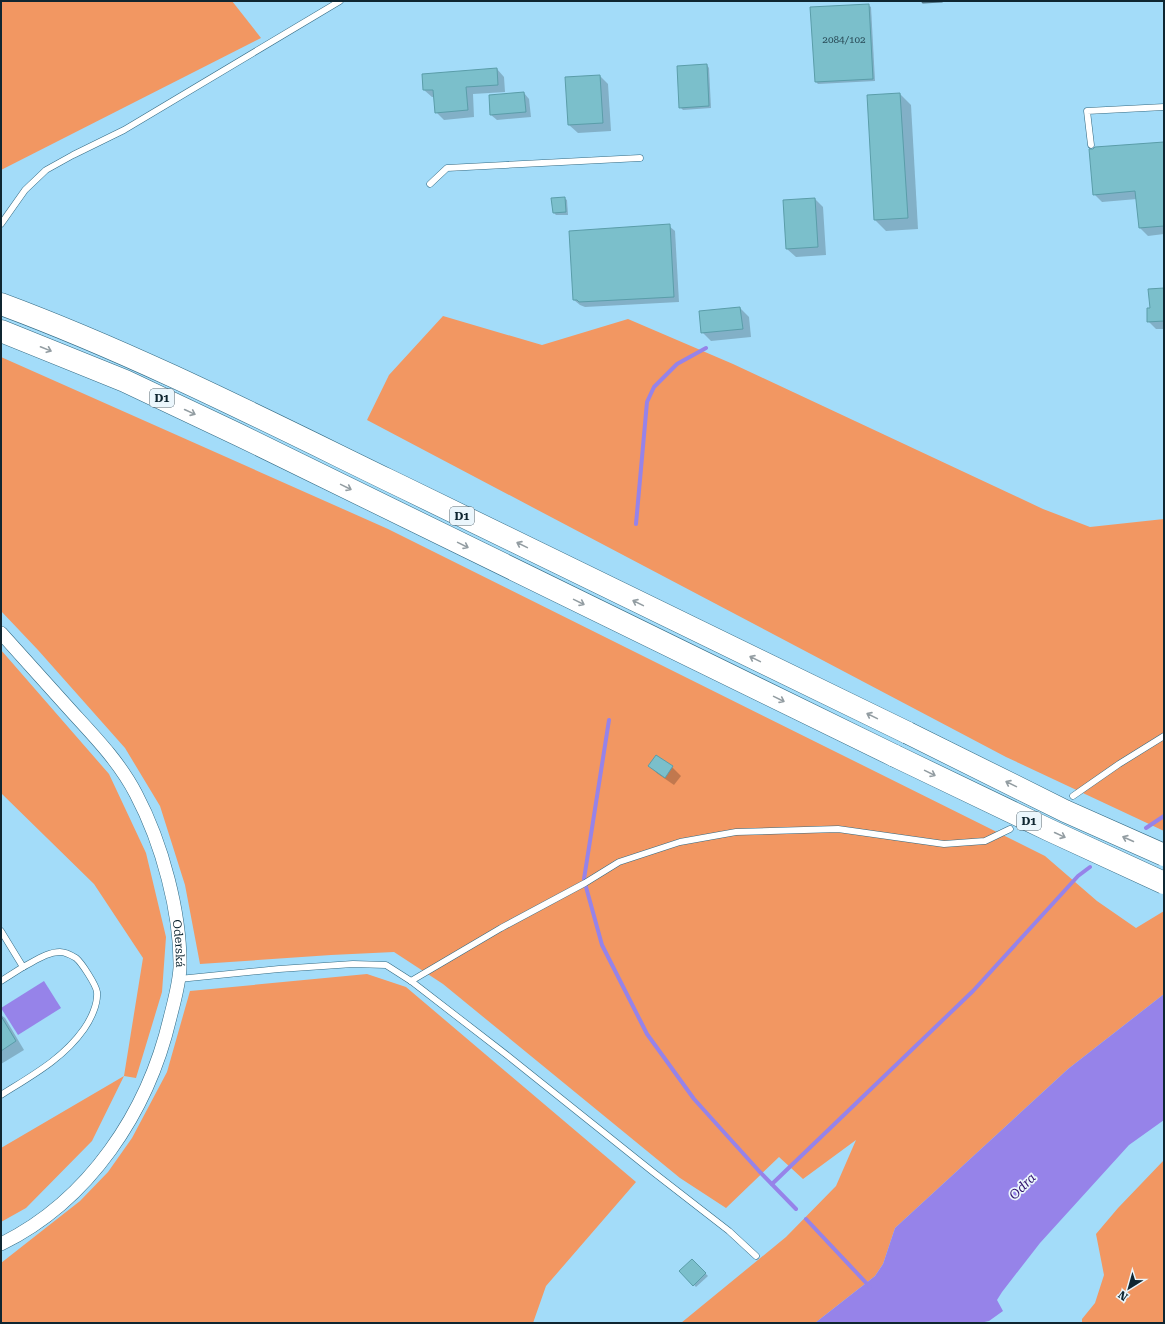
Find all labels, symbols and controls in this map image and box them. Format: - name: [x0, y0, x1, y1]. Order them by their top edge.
- house number: 2084/102: [822, 34, 866, 45]
- one-way arrow: [39, 346, 51, 353]
- road number: D1: [150, 389, 174, 407]
- one-way arrow: [184, 409, 196, 416]
- one-way arrow: [340, 484, 352, 491]
- road number: D1: [450, 507, 474, 525]
- one-way arrow: [456, 541, 468, 549]
- one-way arrow: [516, 541, 528, 548]
- one-way arrow: [573, 598, 585, 606]
- one-way arrow: [633, 598, 645, 606]
- one-way arrow: [750, 655, 762, 663]
- one-way arrow: [772, 696, 784, 703]
- one-way arrow: [867, 712, 879, 719]
- one-way arrow: [924, 770, 936, 777]
- one-way arrow: [1005, 780, 1017, 787]
- road number: D1: [1017, 812, 1041, 830]
- one-way arrow: [1054, 832, 1066, 839]
- one-way arrow: [1123, 835, 1135, 842]
- street label: Oderská: [170, 918, 187, 968]
- water label: Odra: [1006, 1170, 1039, 1203]
- north arrow: [1109, 1268, 1149, 1308]
- text: N: [1116, 1288, 1131, 1303]

